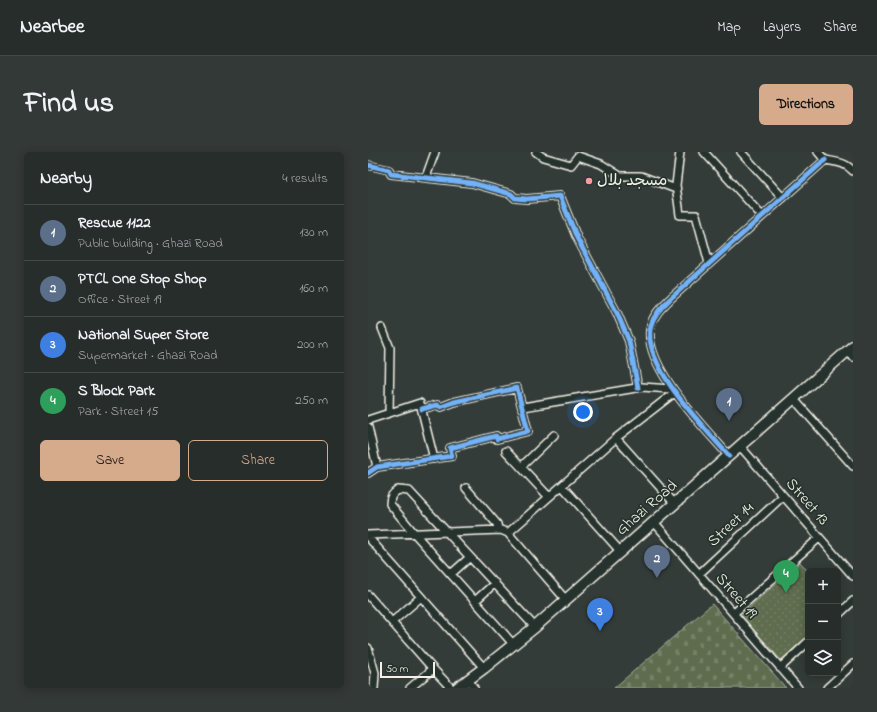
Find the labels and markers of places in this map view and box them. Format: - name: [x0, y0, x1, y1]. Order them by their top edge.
- place label: مسجد بلال: [597, 169, 667, 193]
- marker: مسجد بلال: [584, 176, 594, 186]
- pin: 1: [716, 388, 742, 421]
- pin: 2: [644, 545, 670, 578]
- pin: 4: [773, 560, 799, 593]
- pin: 3: [587, 598, 613, 631]

